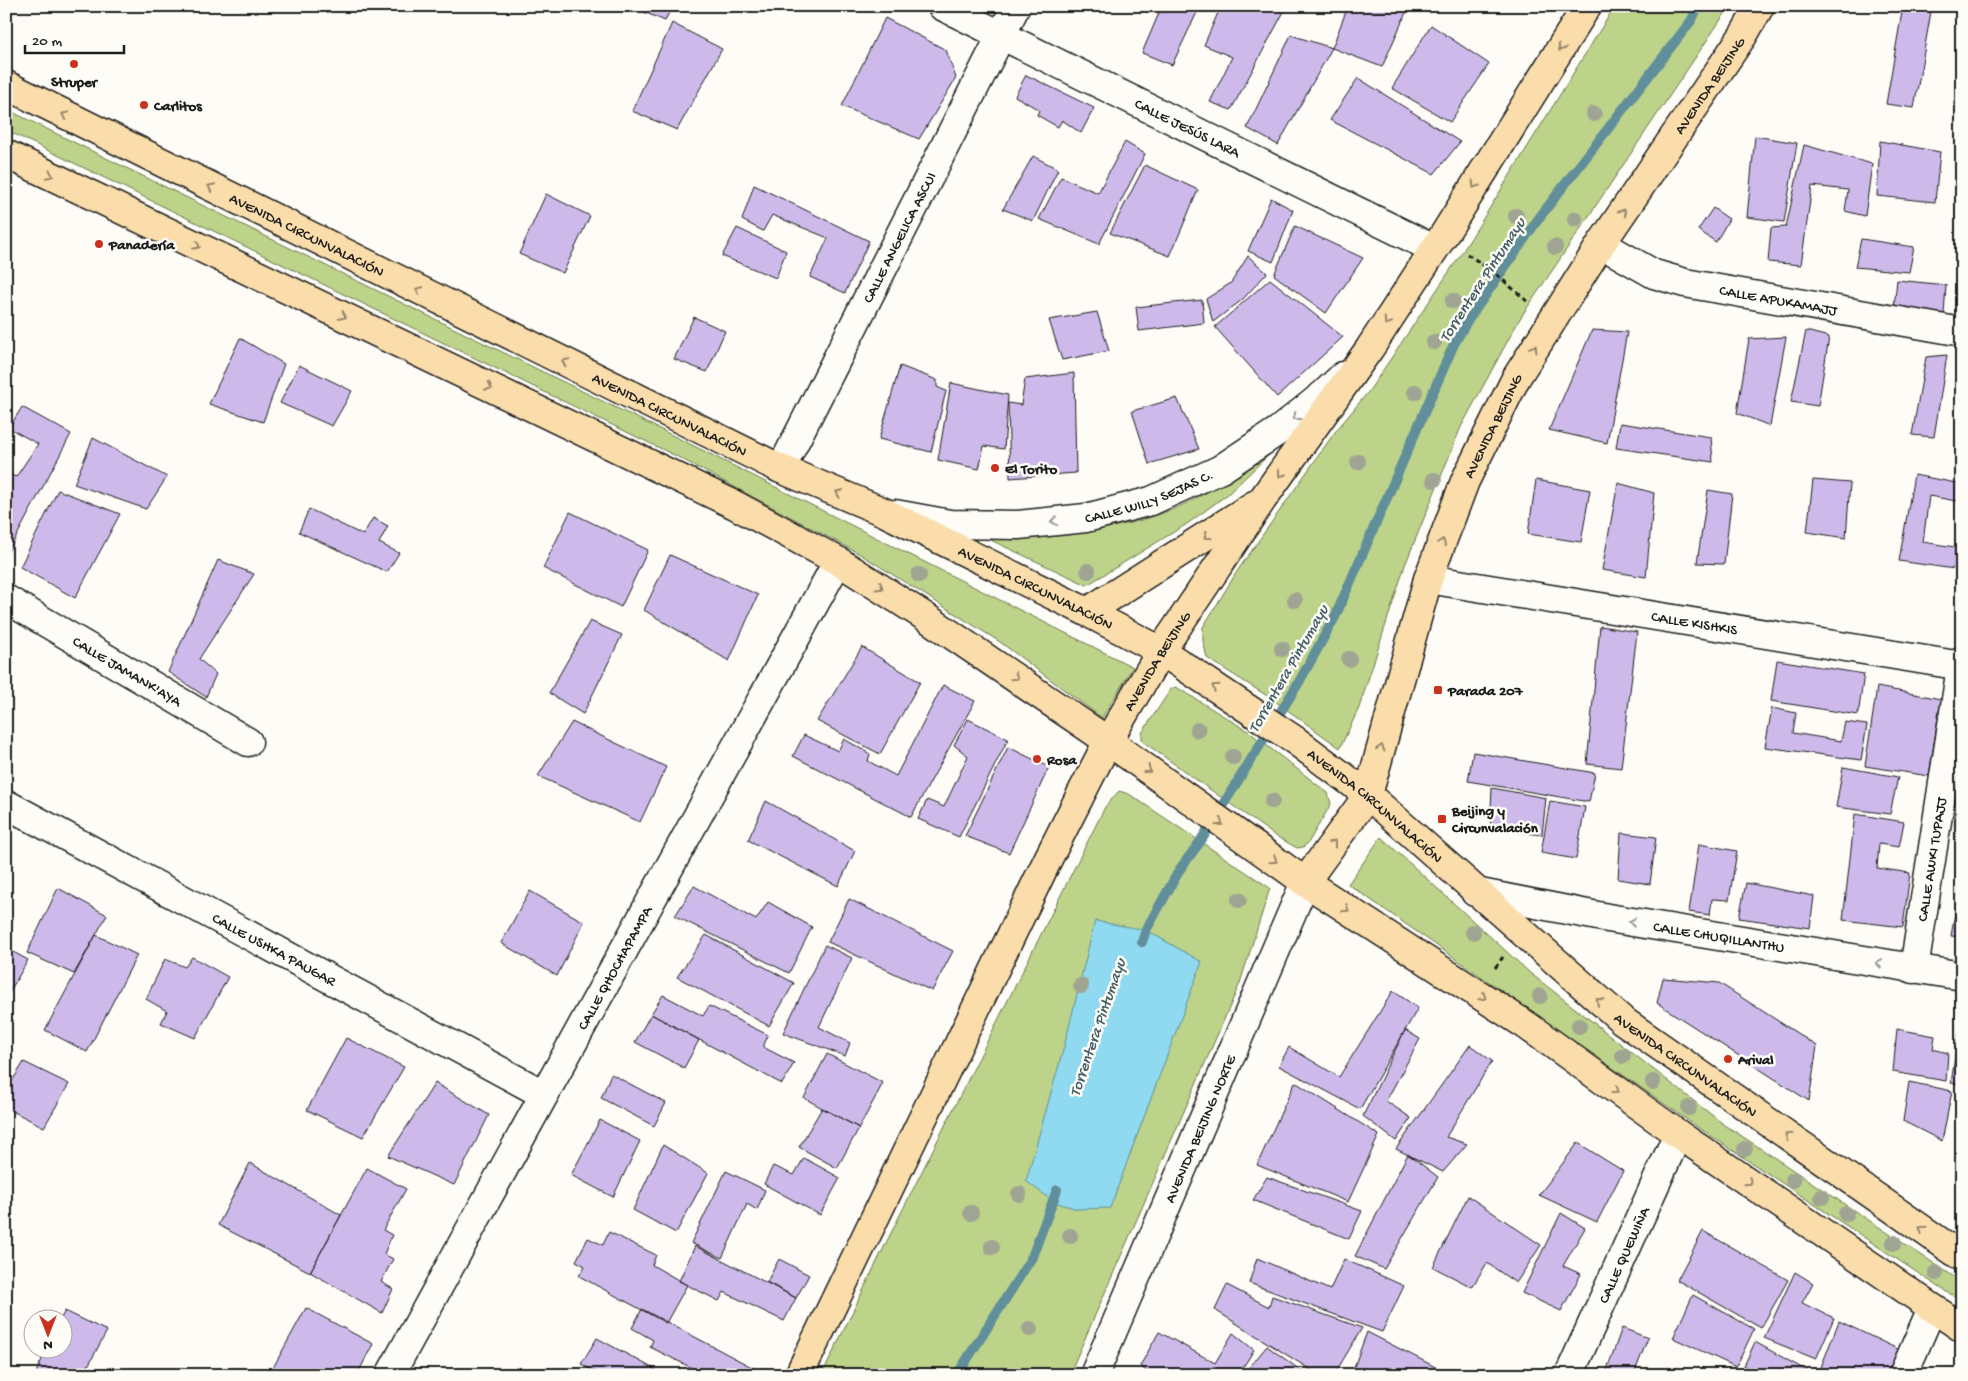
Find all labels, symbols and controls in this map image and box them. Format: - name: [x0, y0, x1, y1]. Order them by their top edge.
- scale bar: [25, 22, 124, 54]
- text: 20 m: [32, 33, 62, 51]
- street label: AVENIDA BEIJING: [1671, 34, 1750, 138]
- one-way arrow: [1558, 42, 1568, 51]
- marker: Struper: [68, 58, 80, 70]
- place label: Struper: [51, 74, 99, 92]
- street label: CALLE JESÚS LARA: [1131, 95, 1244, 163]
- place label: Carlitos: [153, 98, 203, 116]
- marker: Carlitos: [138, 99, 150, 111]
- one-way arrow: [61, 110, 70, 121]
- one-way arrow: [45, 169, 54, 180]
- street label: CALLE ANGELICA ASCUI: [860, 170, 941, 306]
- one-way arrow: [1472, 180, 1481, 189]
- one-way arrow: [207, 182, 216, 193]
- street label: AVENIDA CIRCUNVALACIÓN: [226, 190, 387, 282]
- one-way arrow: [1617, 208, 1626, 218]
- water label: Torrentera Pintumayu: [1437, 214, 1532, 347]
- place label: Panadería: [108, 237, 175, 255]
- marker: Panadería: [93, 238, 105, 250]
- one-way arrow: [192, 240, 201, 250]
- street label: CALLE APUKAMAJJ: [1718, 282, 1839, 321]
- one-way arrow: [415, 286, 424, 296]
- one-way arrow: [338, 310, 347, 321]
- one-way arrow: [1384, 316, 1393, 326]
- one-way arrow: [1528, 344, 1537, 354]
- one-way arrow: [561, 358, 570, 368]
- street label: AVENIDA CIRCUNVALACIÓN: [589, 370, 750, 462]
- street label: AVENIDA BEIJING: [1461, 371, 1528, 482]
- one-way arrow: [484, 381, 493, 391]
- one-way arrow: [1292, 411, 1301, 420]
- place label: El Torito: [1005, 461, 1057, 479]
- marker: El Torito: [989, 462, 1001, 474]
- street label: CALLE WILLY SEJAS C.: [1083, 467, 1217, 529]
- one-way arrow: [1278, 468, 1287, 478]
- one-way arrow: [835, 489, 844, 500]
- one-way arrow: [1050, 515, 1058, 526]
- one-way arrow: [1203, 530, 1212, 539]
- one-way arrow: [1436, 538, 1446, 547]
- street label: AVENIDA CIRCUNVALACIÓN: [955, 543, 1116, 635]
- one-way arrow: [874, 581, 883, 591]
- water label: Torrentera Pintumayu: [1246, 601, 1335, 737]
- street label: AVENIDA BEIJING: [1121, 608, 1196, 715]
- street label: CALLE KISHKIS: [1650, 608, 1739, 640]
- street label: CALLE JAMANK'AYA: [69, 633, 185, 712]
- one-way arrow: [1010, 671, 1019, 681]
- place label: Parada 207: [1447, 683, 1524, 701]
- one-way arrow: [1211, 684, 1221, 693]
- marker: Parada 207: [1432, 684, 1444, 696]
- one-way arrow: [1375, 744, 1385, 752]
- street label: AVENIDA CIRCUNVALACIÓN: [1303, 746, 1446, 868]
- place label: Rosa: [1046, 752, 1077, 770]
- marker: Rosa: [1031, 753, 1043, 765]
- one-way arrow: [1142, 764, 1151, 773]
- street label: CALLE AWKI TUPAJJ: [1915, 795, 1952, 923]
- place label: Beijing y Circunvalación: [1451, 803, 1539, 838]
- marker: Beijing y Circunvalación: [1436, 813, 1448, 825]
- one-way arrow: [1214, 817, 1224, 826]
- one-way arrow: [1327, 839, 1336, 849]
- one-way arrow: [1268, 855, 1277, 863]
- street label: CALLE QHOCHAPAMPA: [575, 902, 658, 1034]
- one-way arrow: [1340, 903, 1350, 912]
- street label: CALLE USHKA PAUGAR: [209, 910, 339, 992]
- one-way arrow: [1628, 918, 1637, 928]
- street label: CALLE CHUQILLANTHU: [1652, 919, 1786, 958]
- water label: Torrentera Pintumayu: [1067, 955, 1132, 1099]
- one-way arrow: [1875, 959, 1883, 969]
- one-way arrow: [1477, 991, 1486, 1000]
- one-way arrow: [1596, 998, 1605, 1007]
- street label: AVENIDA CIRCUNVALACIÓN: [1609, 1010, 1760, 1122]
- street label: AVENIDA BEIJING NORTE: [1162, 1052, 1241, 1206]
- place label: Arival: [1737, 1052, 1774, 1070]
- marker: Arival: [1722, 1053, 1734, 1065]
- one-way arrow: [1610, 1084, 1620, 1093]
- one-way arrow: [1784, 1133, 1794, 1142]
- one-way arrow: [1744, 1176, 1753, 1185]
- street label: CALLE QUEWIÑA: [1596, 1203, 1655, 1307]
- one-way arrow: [1918, 1226, 1928, 1235]
- north arrow: [22, 1308, 72, 1358]
- text: N: [43, 1336, 53, 1353]

